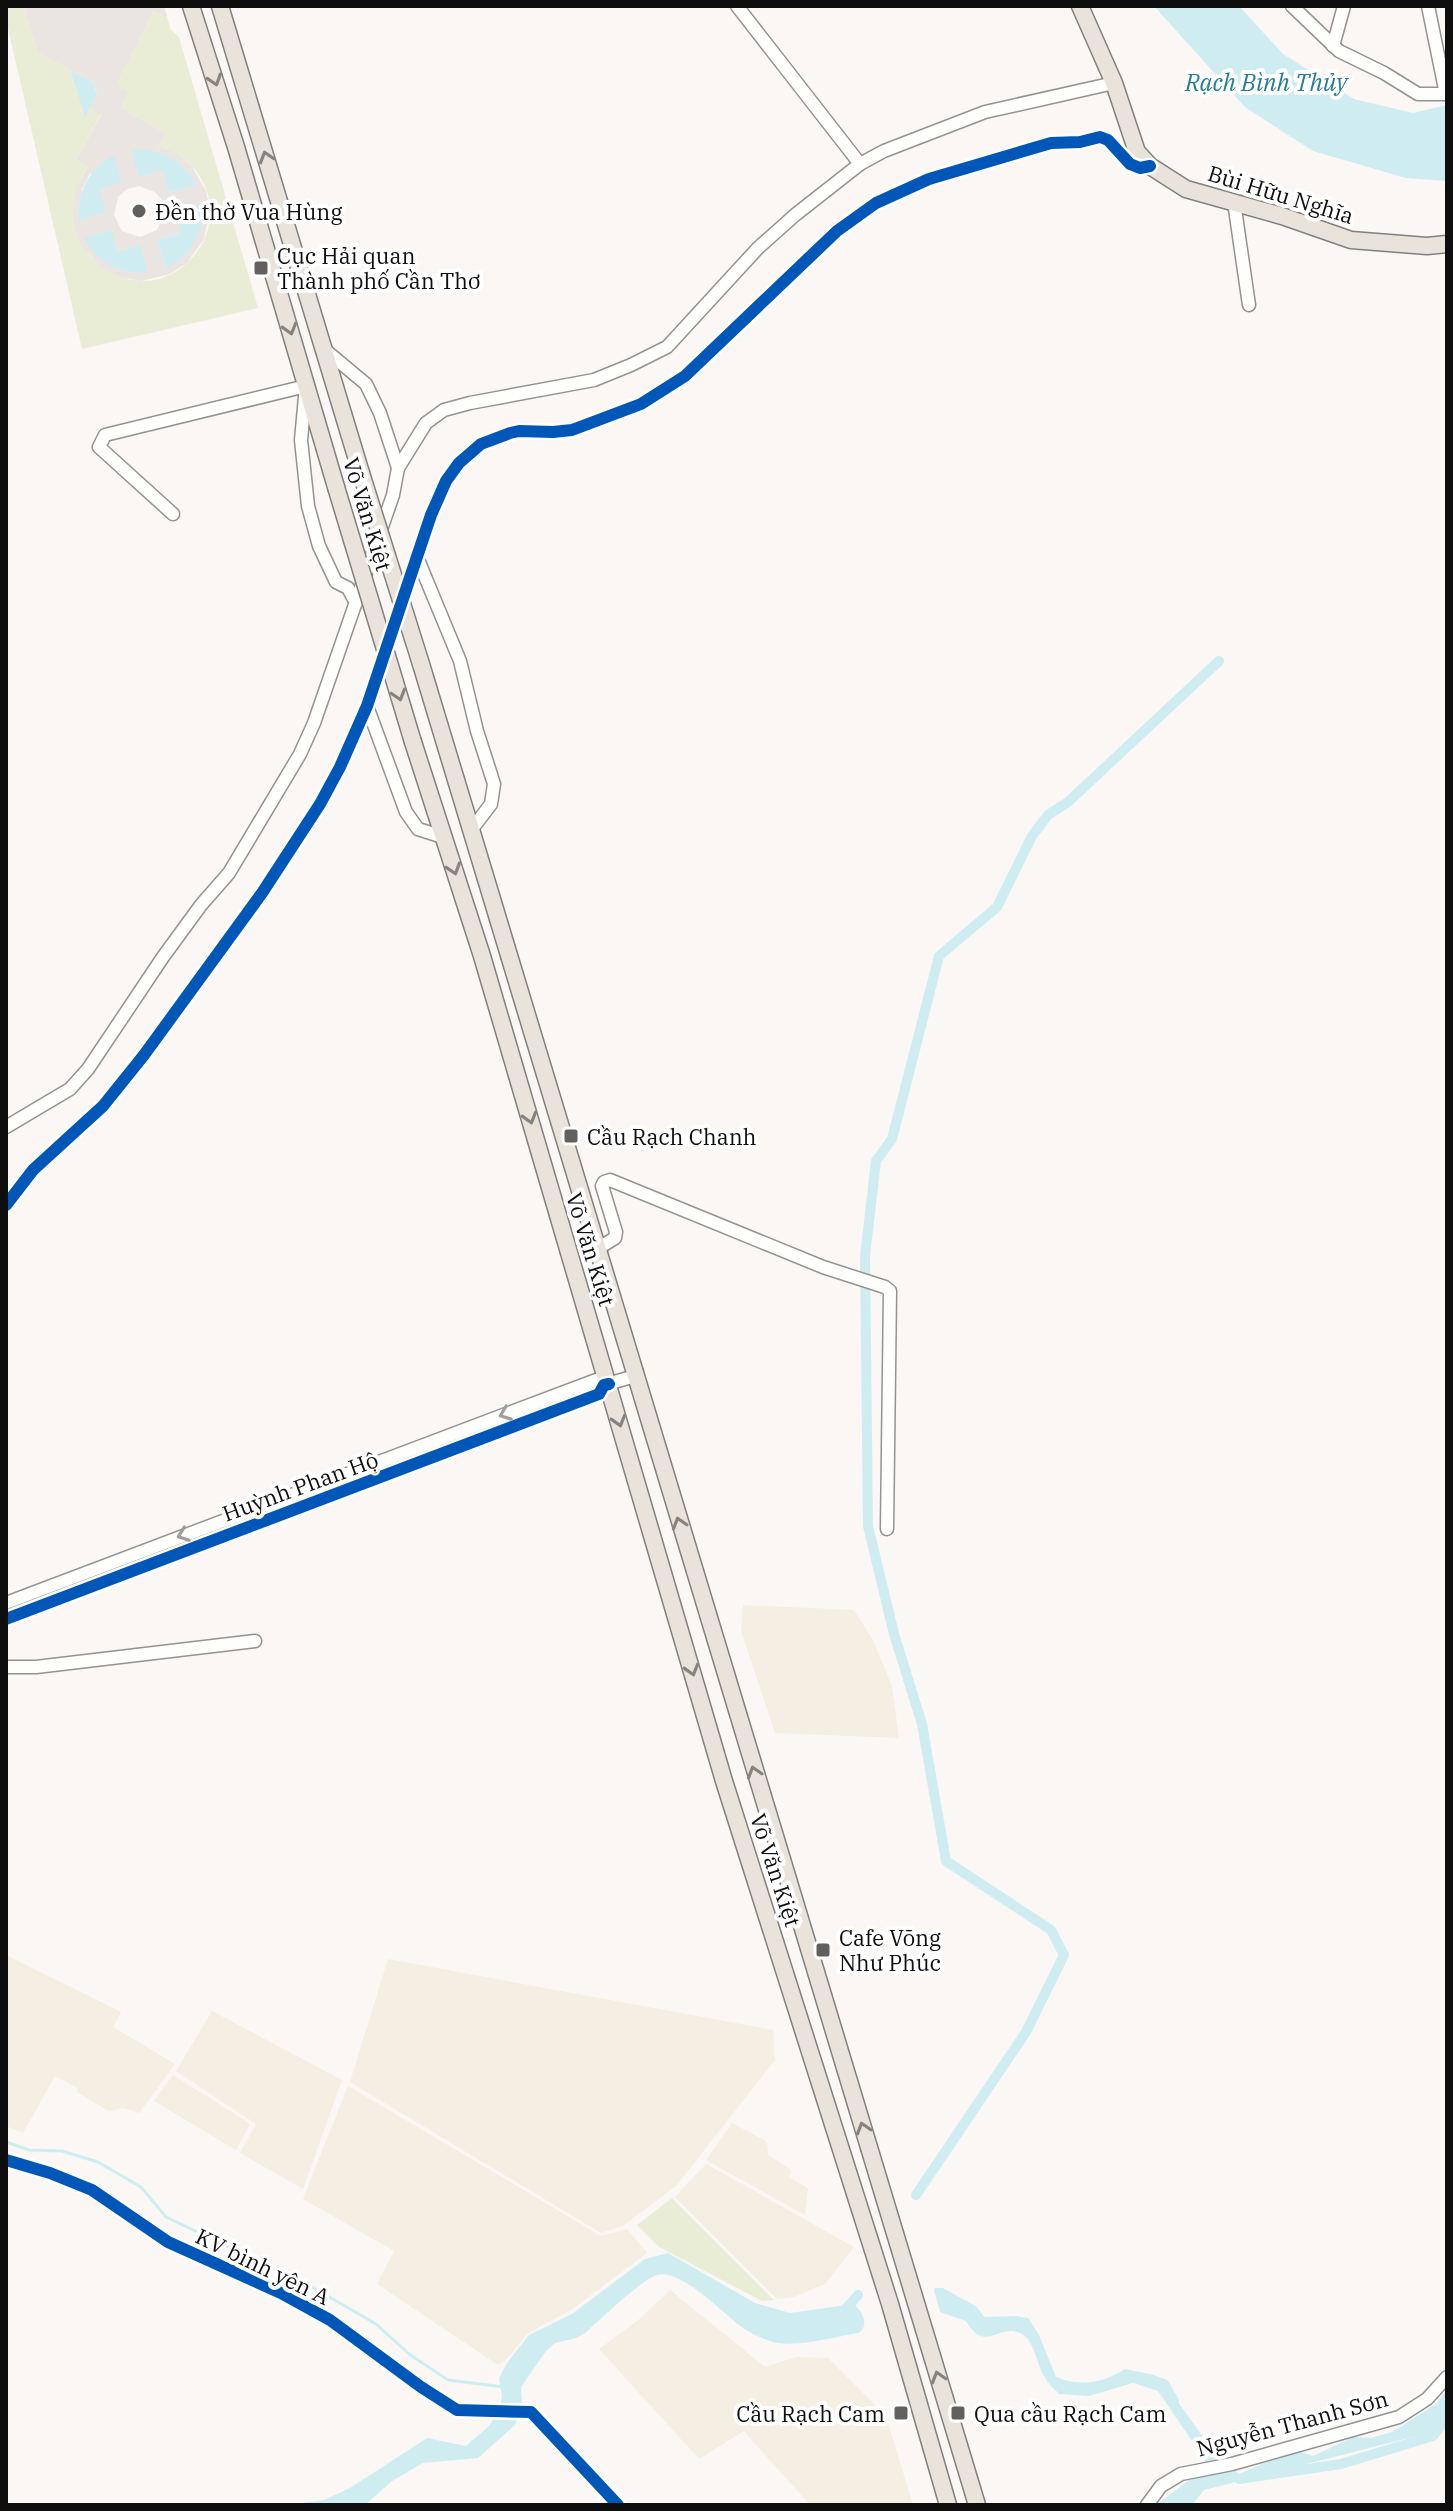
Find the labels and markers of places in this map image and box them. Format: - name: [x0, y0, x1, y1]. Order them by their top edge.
- place label: Đền thờ Vua Hùng: [155, 197, 342, 226]
- marker: Đền thờ Vua Hùng: [130, 202, 148, 220]
- place label: Cục Hải quan Thành phố Cần Thơ: [277, 241, 480, 295]
- marker: Cục Hải quan Thành phố Cần Thơ: [252, 259, 270, 277]
- place label: Cầu Rạch Chanh: [587, 1122, 756, 1151]
- marker: Cầu Rạch Chanh: [562, 1127, 580, 1145]
- place label: Cafe Võng Như Phúc: [839, 1923, 941, 1977]
- marker: Cafe Võng Như Phúc: [814, 1941, 832, 1959]
- place label: Cầu Rạch Cam: [736, 2399, 885, 2428]
- place label: Qua cầu Rạch Cam: [974, 2399, 1166, 2428]
- marker: Cầu Rạch Cam: [892, 2404, 910, 2422]
- marker: Qua cầu Rạch Cam: [949, 2404, 967, 2422]

